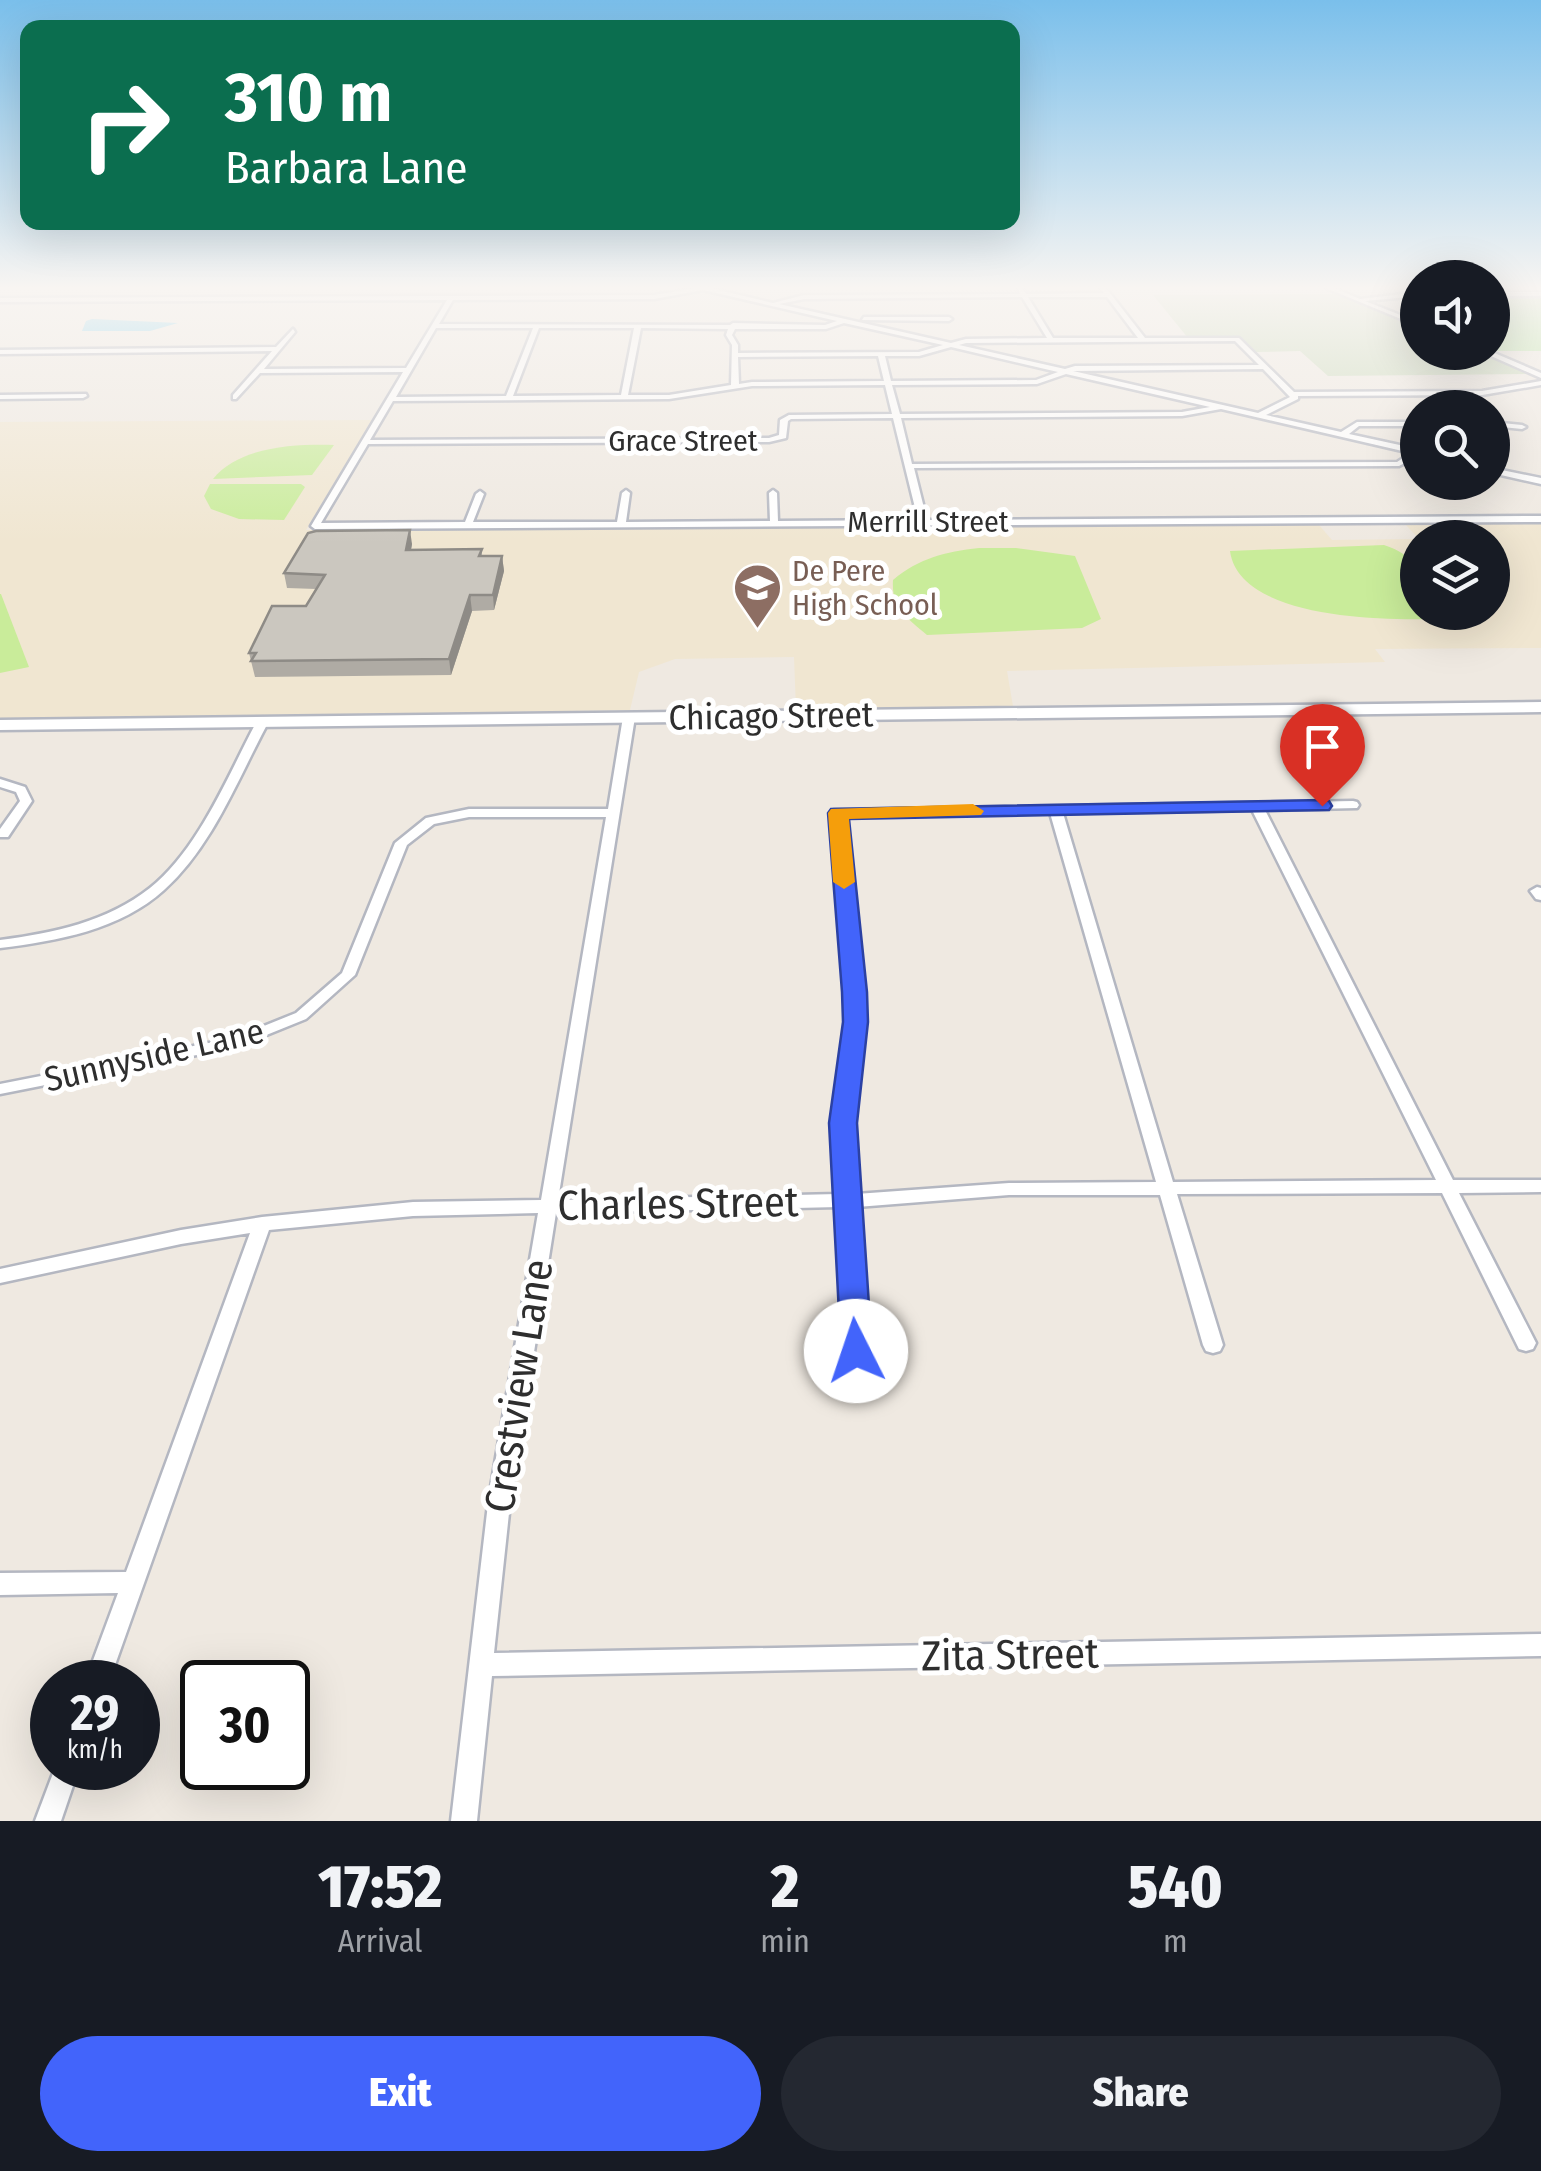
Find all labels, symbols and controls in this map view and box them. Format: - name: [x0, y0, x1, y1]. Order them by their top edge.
- text: 310 m: [225, 56, 393, 140]
- icon: right: [60, 60, 190, 190]
- text: Barbara Lane: [225, 141, 468, 195]
- map controls: [1400, 260, 1510, 630]
- button: sound: [1400, 260, 1510, 370]
- button: search: [1400, 390, 1510, 500]
- street label: Grace Street: [608, 423, 758, 459]
- street label: Merrill Street: [847, 504, 1009, 540]
- button: layers: [1400, 520, 1510, 630]
- place label: De Pere High School: [792, 553, 938, 623]
- school or university icon: De Pere High School: [731, 562, 783, 630]
- street label: Chicago Street: [668, 693, 874, 739]
- pin: [1280, 704, 1365, 807]
- icon: arrive: [1295, 719, 1350, 774]
- street label: Sunnyside Lane: [40, 1009, 268, 1101]
- street label: Charles Street: [557, 1177, 799, 1231]
- street label: Crestview Lane: [474, 1256, 564, 1516]
- position arrow: [804, 1299, 908, 1403]
- street label: Zita Street: [921, 1628, 1099, 1682]
- speed limit sign: 30: [180, 1660, 310, 1790]
- text: 29: [71, 1683, 119, 1743]
- text: km/h: [67, 1735, 123, 1765]
- text: 17:52: [318, 1851, 442, 1923]
- text: 2: [771, 1851, 799, 1923]
- text: 540: [1128, 1851, 1223, 1923]
- text: Arrival: [338, 1922, 423, 1960]
- text: min: [760, 1922, 810, 1960]
- text: m: [1163, 1922, 1188, 1960]
- button: Exit: [40, 2036, 761, 2151]
- button: Share: [781, 2036, 1501, 2151]

